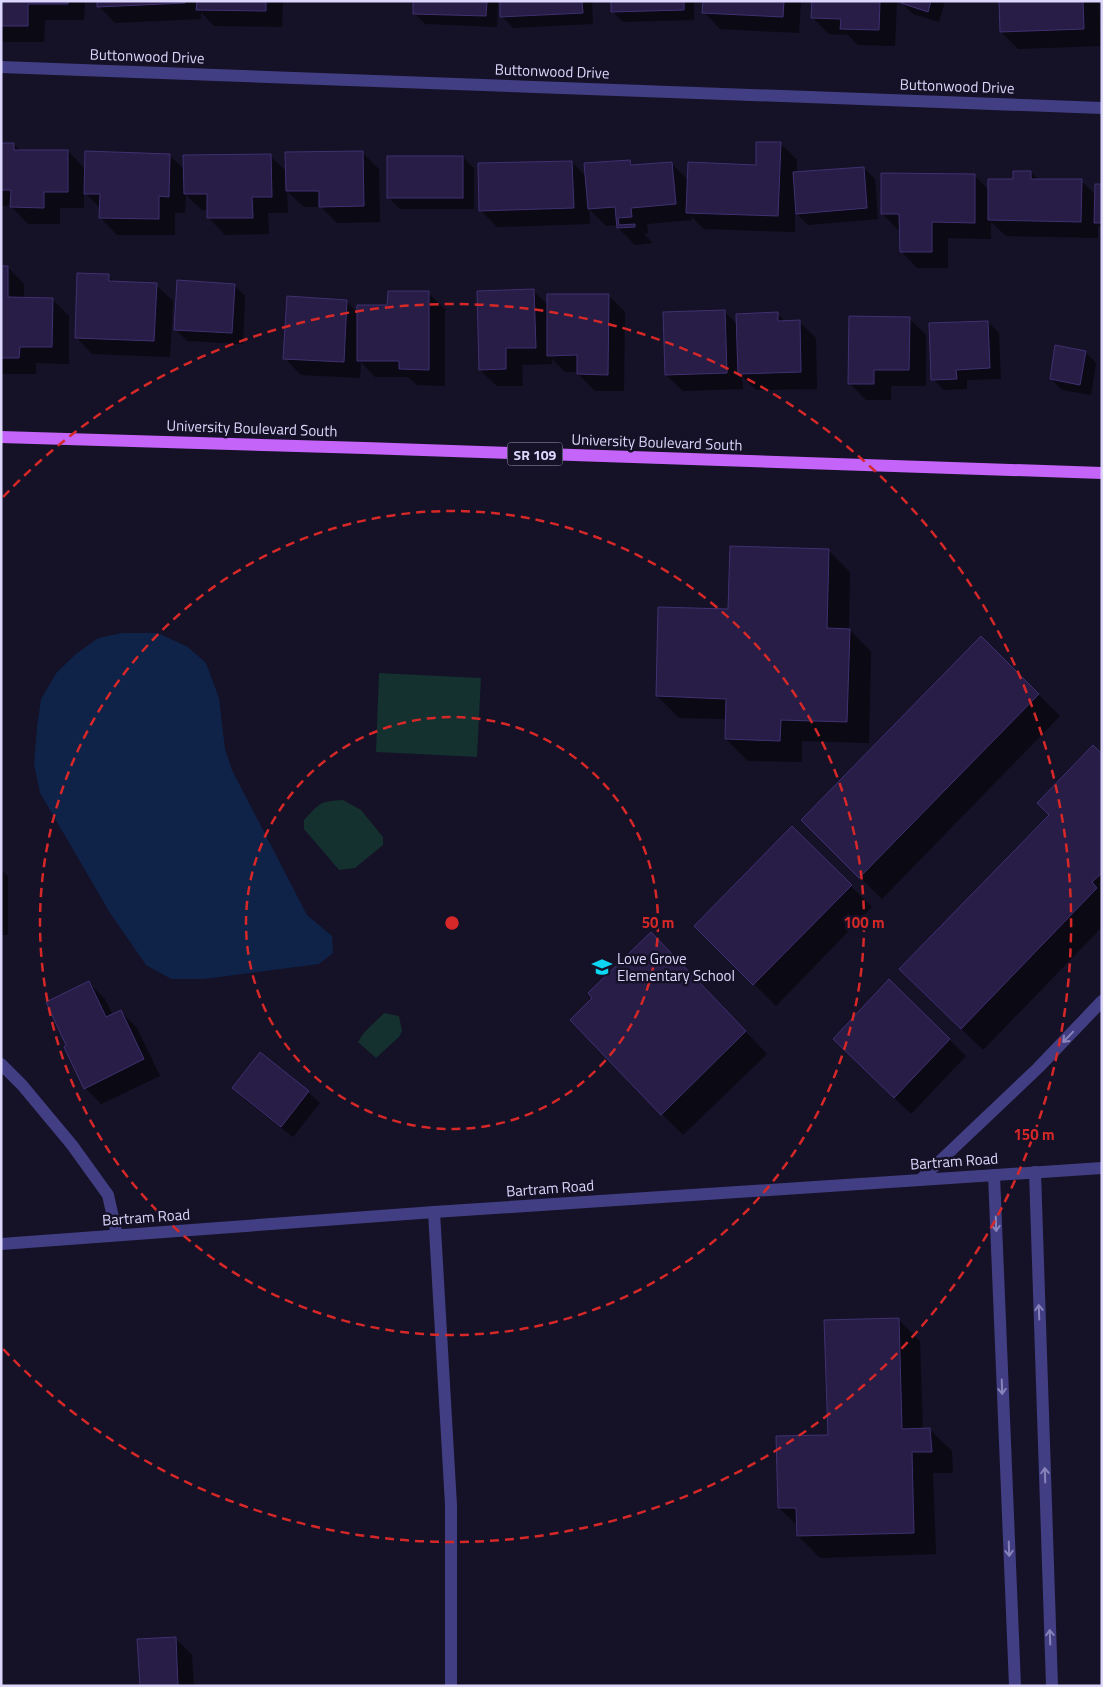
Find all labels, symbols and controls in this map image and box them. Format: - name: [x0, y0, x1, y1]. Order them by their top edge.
- street label: Buttonwood Drive: [89, 43, 205, 69]
- street label: Buttonwood Drive: [494, 58, 610, 84]
- street label: Buttonwood Drive: [899, 73, 1015, 99]
- street label: University Boulevard South: [166, 414, 338, 442]
- street label: University Boulevard South: [571, 428, 743, 456]
- road number: SR 109: [508, 442, 562, 466]
- text: 50 m: [642, 911, 674, 934]
- text: 100 m: [843, 911, 885, 934]
- centre of rings: [443, 914, 461, 932]
- place label: Love Grove Elementary School: [617, 947, 735, 987]
- school or university icon: Love Grove Elementary School: [591, 956, 613, 978]
- one-way arrow: [1062, 1030, 1074, 1043]
- text: 150 m: [1013, 1123, 1055, 1146]
- street label: Bartram Road: [909, 1146, 999, 1176]
- street label: Bartram Road: [505, 1173, 595, 1203]
- street label: Bartram Road: [101, 1202, 191, 1232]
- one-way arrow: [991, 1216, 1000, 1232]
- one-way arrow: [1035, 1304, 1044, 1320]
- one-way arrow: [998, 1378, 1007, 1394]
- one-way arrow: [1040, 1467, 1049, 1483]
- one-way arrow: [1005, 1541, 1014, 1557]
- one-way arrow: [1045, 1629, 1055, 1646]

